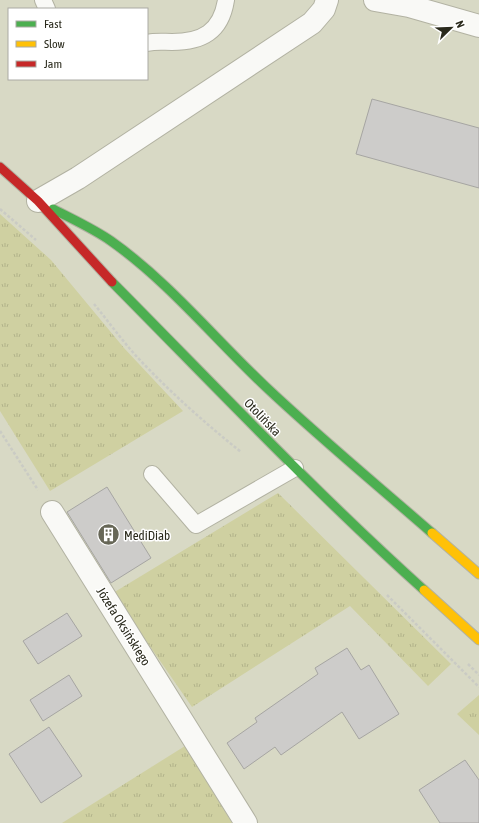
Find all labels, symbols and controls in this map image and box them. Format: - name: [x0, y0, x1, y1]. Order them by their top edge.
- legend: [8, 8, 148, 80]
- north arrow: [431, 8, 471, 48]
- text: Fast: [44, 17, 62, 31]
- text: N: [453, 19, 467, 29]
- text: Slow: [44, 37, 65, 51]
- text: Jam: [44, 57, 62, 71]
- street label: Otolińska: [241, 395, 284, 439]
- building icon: MediDiab: [96, 522, 122, 548]
- place label: MediDiab: [124, 528, 170, 543]
- street label: Józefa Oksińskiego: [94, 584, 154, 668]

